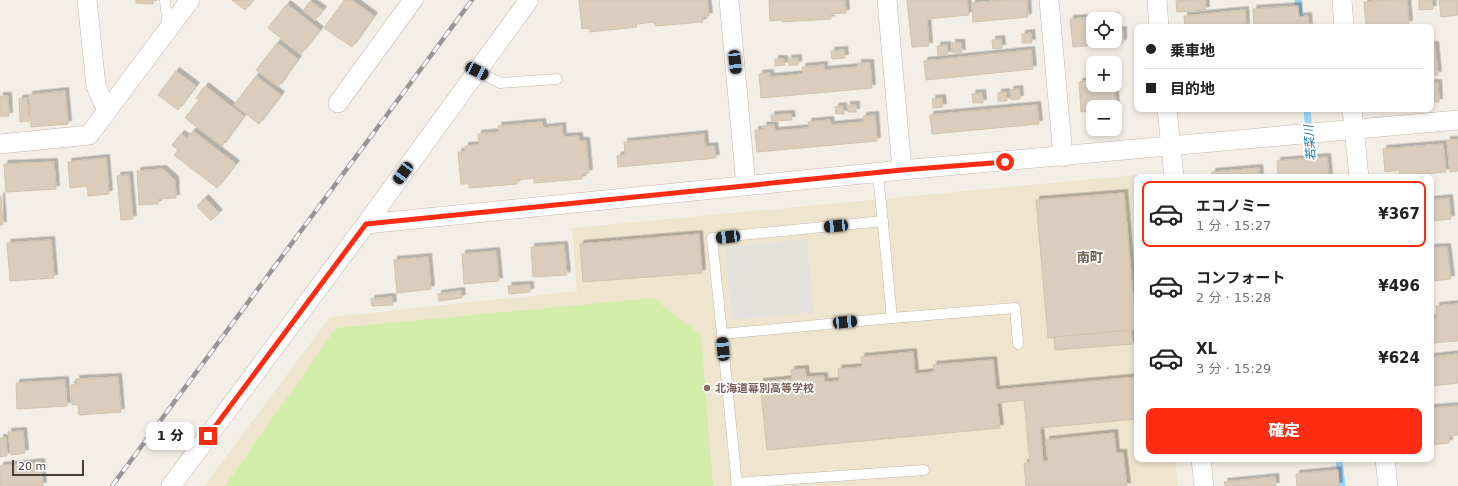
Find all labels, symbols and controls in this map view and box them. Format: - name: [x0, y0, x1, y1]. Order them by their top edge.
- map controls: [1086, 12, 1122, 136]
- button: locate: [1086, 12, 1122, 48]
- text: 乗車地: [1170, 42, 1215, 60]
- car: [728, 49, 742, 75]
- button: +: [1086, 56, 1122, 92]
- car: [464, 60, 490, 82]
- text: 目的地: [1170, 80, 1215, 98]
- button: −: [1086, 100, 1122, 136]
- water label: 若菜川: [1301, 122, 1319, 162]
- route start: [996, 153, 1014, 171]
- car: [391, 160, 415, 186]
- icon: car: [1148, 196, 1184, 232]
- text: エコノミー: [1196, 197, 1271, 215]
- text: ¥367: [1378, 205, 1420, 223]
- text: 1 分 · 15:27: [1196, 218, 1271, 233]
- car: [824, 219, 848, 233]
- car: [715, 230, 741, 244]
- district label: 南町: [1077, 250, 1103, 265]
- icon: car: [1148, 268, 1184, 304]
- text: コンフォート: [1196, 269, 1286, 287]
- text: ¥496: [1378, 277, 1420, 295]
- text: 2 分 · 15:28: [1196, 290, 1271, 305]
- car: [833, 315, 857, 329]
- car: [716, 337, 730, 361]
- icon: car: [1148, 340, 1184, 376]
- text: XL: [1196, 340, 1217, 358]
- text: ¥624: [1378, 349, 1420, 367]
- text: 3 分 · 15:29: [1196, 361, 1271, 376]
- place label: 北海道幕別高等学校: [715, 382, 814, 395]
- marker: 北海道幕別高等学校: [702, 383, 712, 393]
- button: 確定: [1146, 408, 1422, 454]
- callout: 1 分: [146, 422, 194, 450]
- route end: [199, 427, 217, 445]
- text: 1 分: [157, 428, 183, 443]
- scale bar: [12, 458, 84, 477]
- text: 20 m: [18, 460, 46, 473]

